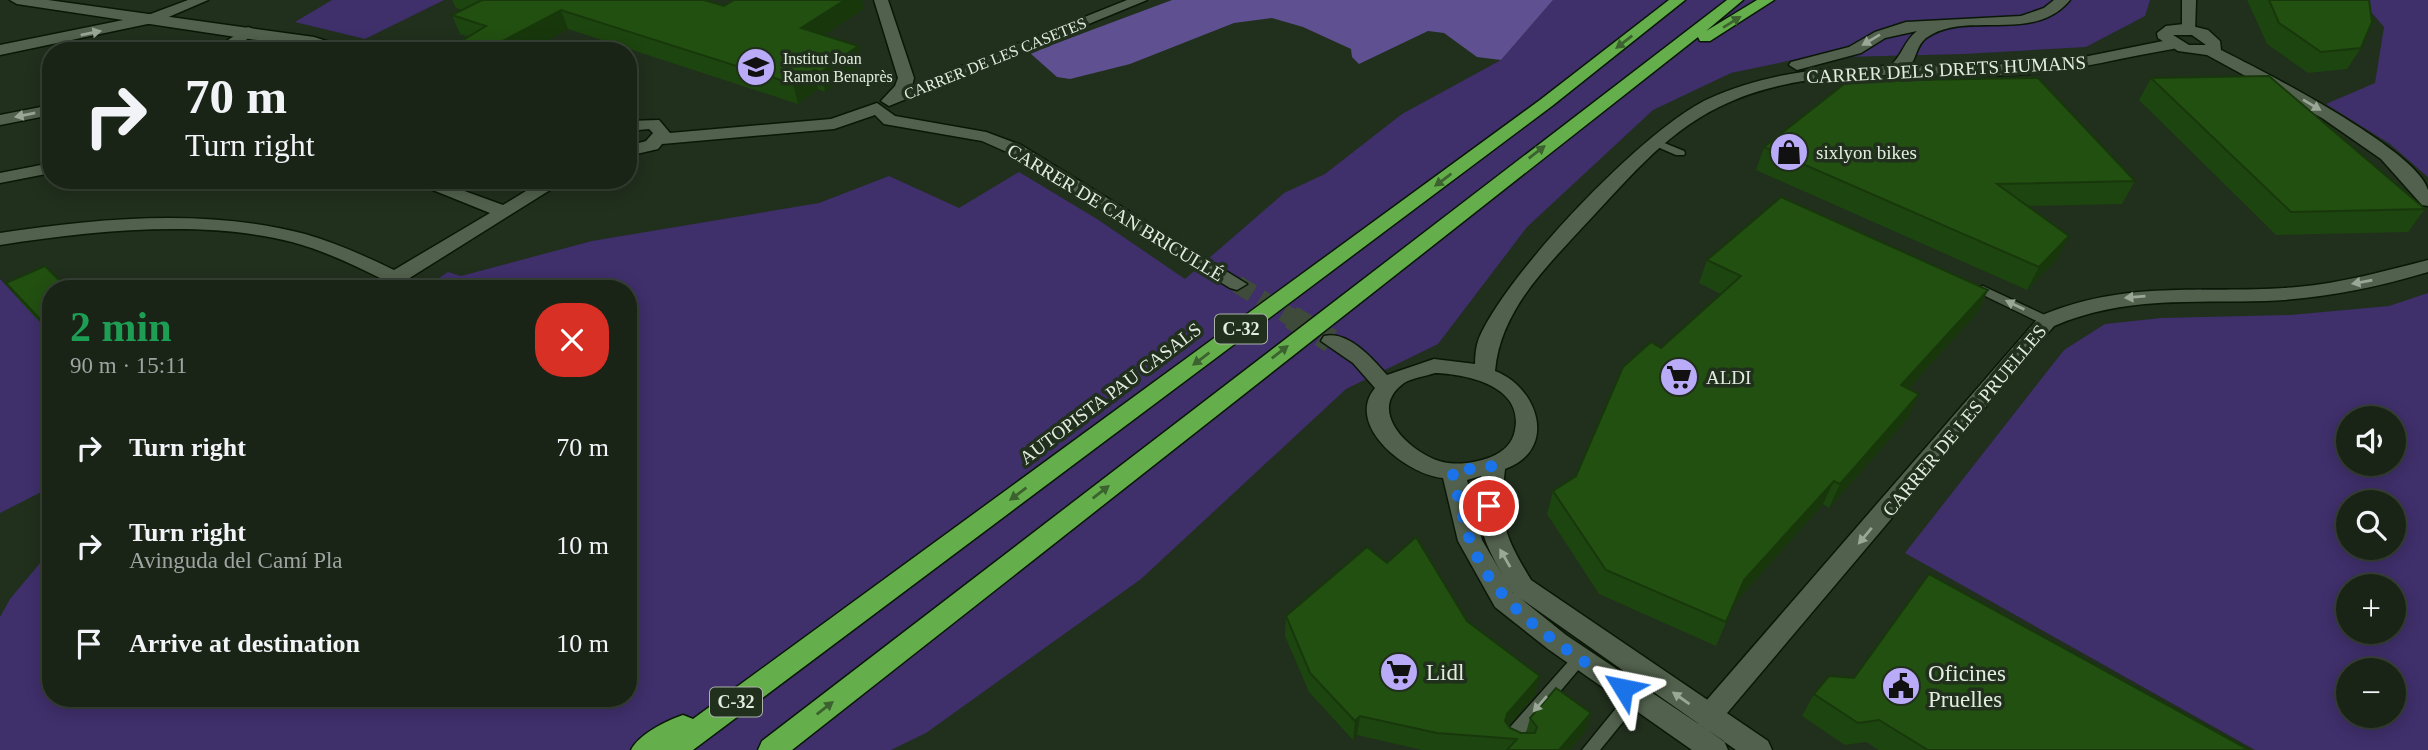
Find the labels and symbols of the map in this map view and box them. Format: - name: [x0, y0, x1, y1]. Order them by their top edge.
- street label: CARRER DE LES CASETES: [902, 14, 1089, 103]
- one-way arrow: [1722, 15, 1741, 28]
- one-way arrow: [80, 27, 102, 38]
- one-way arrow: [1616, 34, 1633, 49]
- one-way arrow: [1861, 34, 1880, 47]
- school or university icon: Institut Joan Ramon Benaprès: [735, 46, 777, 88]
- place label: Institut Joan Ramon Benaprès: [783, 50, 893, 86]
- street label: CARRER DELS DRETS HUMANS: [1806, 52, 2087, 87]
- one-way arrow: [2303, 99, 2322, 112]
- one-way arrow: [14, 109, 36, 120]
- shop icon: sixlyon bikes: [1768, 131, 1810, 173]
- street label: CARRER DE CAN BRICULLÉ: [1004, 139, 1228, 285]
- place label: sixlyon bikes: [1816, 142, 1917, 163]
- one-way arrow: [1527, 144, 1545, 159]
- one-way arrow: [1434, 172, 1452, 186]
- one-way arrow: [2351, 277, 2373, 288]
- one-way arrow: [2124, 292, 2146, 303]
- one-way arrow: [2005, 300, 2025, 311]
- road number: C-32: [1215, 314, 1267, 344]
- street label: AUTOPISTA PAU CASALS: [1016, 318, 1205, 468]
- street label: CARRER DE LES PRUELLES: [1878, 320, 2051, 520]
- one-way arrow: [1271, 345, 1289, 360]
- one-way arrow: [1192, 351, 1210, 365]
- supermarket icon: ALDI: [1658, 356, 1700, 398]
- place label: ALDI: [1706, 367, 1751, 388]
- pin: [1459, 476, 1519, 536]
- one-way arrow: [1092, 486, 1110, 500]
- one-way arrow: [1009, 487, 1027, 501]
- one-way arrow: [1858, 528, 1873, 545]
- one-way arrow: [1499, 548, 1511, 568]
- supermarket icon: Lidl: [1378, 651, 1420, 693]
- position arrow: [1586, 651, 1660, 725]
- place label: Lidl: [1426, 660, 1464, 685]
- place label: Oficines Pruelles: [1928, 661, 2006, 712]
- public building icon: Oficines Pruelles: [1880, 665, 1922, 707]
- road number: C-32: [710, 688, 762, 716]
- one-way arrow: [1672, 691, 1690, 705]
- one-way arrow: [1532, 695, 1548, 713]
- one-way arrow: [817, 701, 834, 716]

